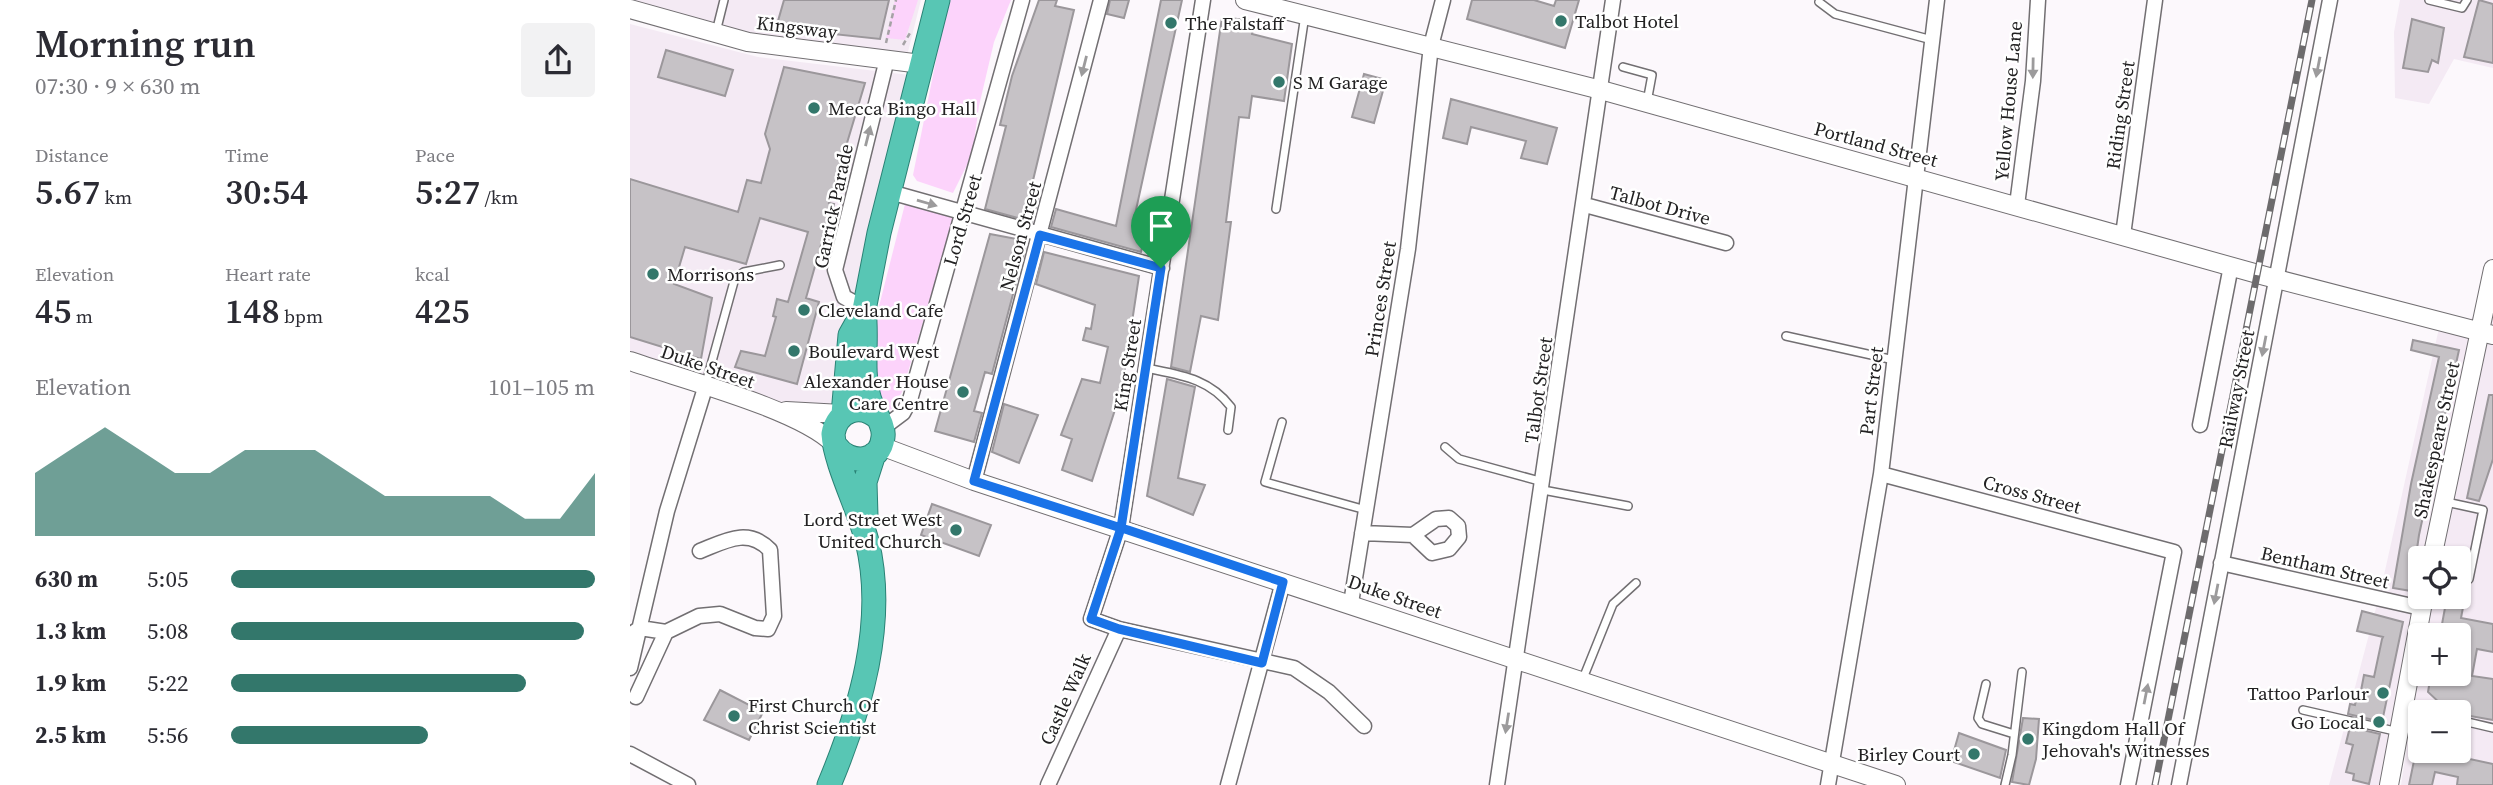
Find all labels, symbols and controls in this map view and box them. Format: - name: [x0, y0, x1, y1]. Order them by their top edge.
- place label: Talbot Hotel: [1575, 8, 1679, 34]
- street label: Kingsway: [755, 9, 839, 45]
- place label: The Falstaff: [1185, 10, 1286, 36]
- marker: Talbot Hotel: [1553, 13, 1569, 29]
- marker: The Falstaff: [1163, 15, 1179, 31]
- text: Morning run: [35, 18, 256, 70]
- street label: Yellow House Lane: [1988, 20, 2028, 182]
- button: share: [521, 23, 595, 97]
- one-way arrow: [1078, 55, 1089, 77]
- one-way arrow: [2312, 56, 2323, 78]
- one-way arrow: [2027, 57, 2039, 79]
- street label: Riding Street: [2100, 58, 2141, 171]
- place label: S M Garage: [1293, 69, 1388, 95]
- text: 07:30 · 9 × 630 m: [35, 70, 201, 102]
- marker: S M Garage: [1271, 74, 1287, 90]
- place label: Mecca Bingo Hall: [828, 95, 977, 121]
- marker: Mecca Bingo Hall: [806, 100, 822, 116]
- street label: Portland Street: [1811, 115, 1941, 173]
- one-way arrow: [863, 125, 874, 147]
- street label: Garrick Parade: [807, 141, 859, 271]
- text: Distance: [35, 142, 109, 168]
- text: Time: [225, 142, 269, 168]
- text: Pace: [415, 142, 455, 168]
- text: 5.67: [35, 168, 100, 216]
- text: 30:54: [225, 168, 308, 216]
- text: 5:27: [415, 168, 480, 216]
- street label: Lord Street: [937, 170, 988, 269]
- street label: Nelson Street: [993, 177, 1047, 294]
- street label: Talbot Drive: [1607, 179, 1713, 231]
- text: km: [100, 184, 132, 210]
- text: /km: [480, 184, 518, 210]
- pin: [1131, 196, 1191, 268]
- one-way arrow: [917, 199, 938, 209]
- icon: arrive: [1142, 207, 1180, 245]
- street label: Princes Street: [1358, 238, 1402, 359]
- text: Elevation: [35, 261, 114, 287]
- text: Heart rate: [225, 261, 311, 287]
- text: kcal: [415, 261, 450, 287]
- place label: Morrisons: [667, 261, 754, 287]
- marker: Morrisons: [645, 266, 661, 282]
- text: 45: [35, 287, 71, 335]
- text: 148: [225, 287, 280, 335]
- text: 425: [415, 287, 470, 335]
- place label: Cleveland Cafe: [818, 297, 943, 323]
- marker: Cleveland Cafe: [796, 302, 812, 318]
- text: m: [71, 303, 93, 329]
- text: bpm: [280, 303, 323, 329]
- street label: King Street: [1107, 316, 1147, 413]
- street label: Railway Street: [2212, 327, 2260, 450]
- street label: Talbot Street: [1518, 334, 1558, 445]
- one-way arrow: [2259, 335, 2270, 357]
- street label: Duke Street: [658, 338, 759, 394]
- place label: Boulevard West: [808, 338, 940, 364]
- marker: Boulevard West: [786, 343, 802, 359]
- street label: Part Street: [1853, 344, 1889, 437]
- street label: Shakespeare Street: [2407, 358, 2465, 521]
- place label: Alexander House Care Centre: [803, 368, 949, 416]
- text: Elevation: [35, 371, 131, 403]
- text: 101–105 m: [488, 371, 595, 403]
- marker: Alexander House Care Centre: [955, 384, 971, 400]
- street label: Cross Street: [1980, 468, 2085, 520]
- place label: Lord Street West United Church: [803, 506, 943, 554]
- marker: Lord Street West United Church: [948, 522, 964, 538]
- street label: Bentham Street: [2258, 540, 2392, 595]
- map controls: [2408, 546, 2471, 763]
- button: locate: [2408, 546, 2471, 609]
- text: 630 m: [35, 563, 98, 595]
- text: 5:05: [147, 563, 188, 595]
- street label: Duke Street: [1345, 568, 1446, 624]
- one-way arrow: [2210, 583, 2221, 605]
- text: 1.3 km: [35, 615, 106, 647]
- text: 5:08: [147, 615, 188, 647]
- button: +: [2408, 623, 2471, 686]
- street label: Castle Walk: [1033, 648, 1097, 749]
- text: 1.9 km: [35, 667, 106, 699]
- text: 5:22: [147, 667, 188, 699]
- place label: Tattoo Parlour: [2247, 680, 2369, 706]
- one-way arrow: [2140, 683, 2151, 705]
- marker: Tattoo Parlour: [2375, 685, 2391, 701]
- place label: First Church Of Christ Scientist: [748, 692, 881, 740]
- button: −: [2408, 700, 2471, 763]
- marker: First Church Of Christ Scientist: [726, 708, 742, 724]
- place label: Go Local: [2291, 709, 2365, 735]
- one-way arrow: [1501, 712, 1512, 734]
- marker: Go Local: [2371, 714, 2387, 730]
- place label: Kingdom Hall Of Jehovah's Witnesses: [2041, 715, 2210, 763]
- text: 2.5 km: [35, 719, 106, 751]
- text: 5:56: [147, 719, 188, 751]
- marker: Kingdom Hall Of Jehovah's Witnesses: [2020, 731, 2036, 747]
- place label: Birley Court: [1857, 741, 1961, 767]
- marker: Birley Court: [1966, 746, 1982, 762]

